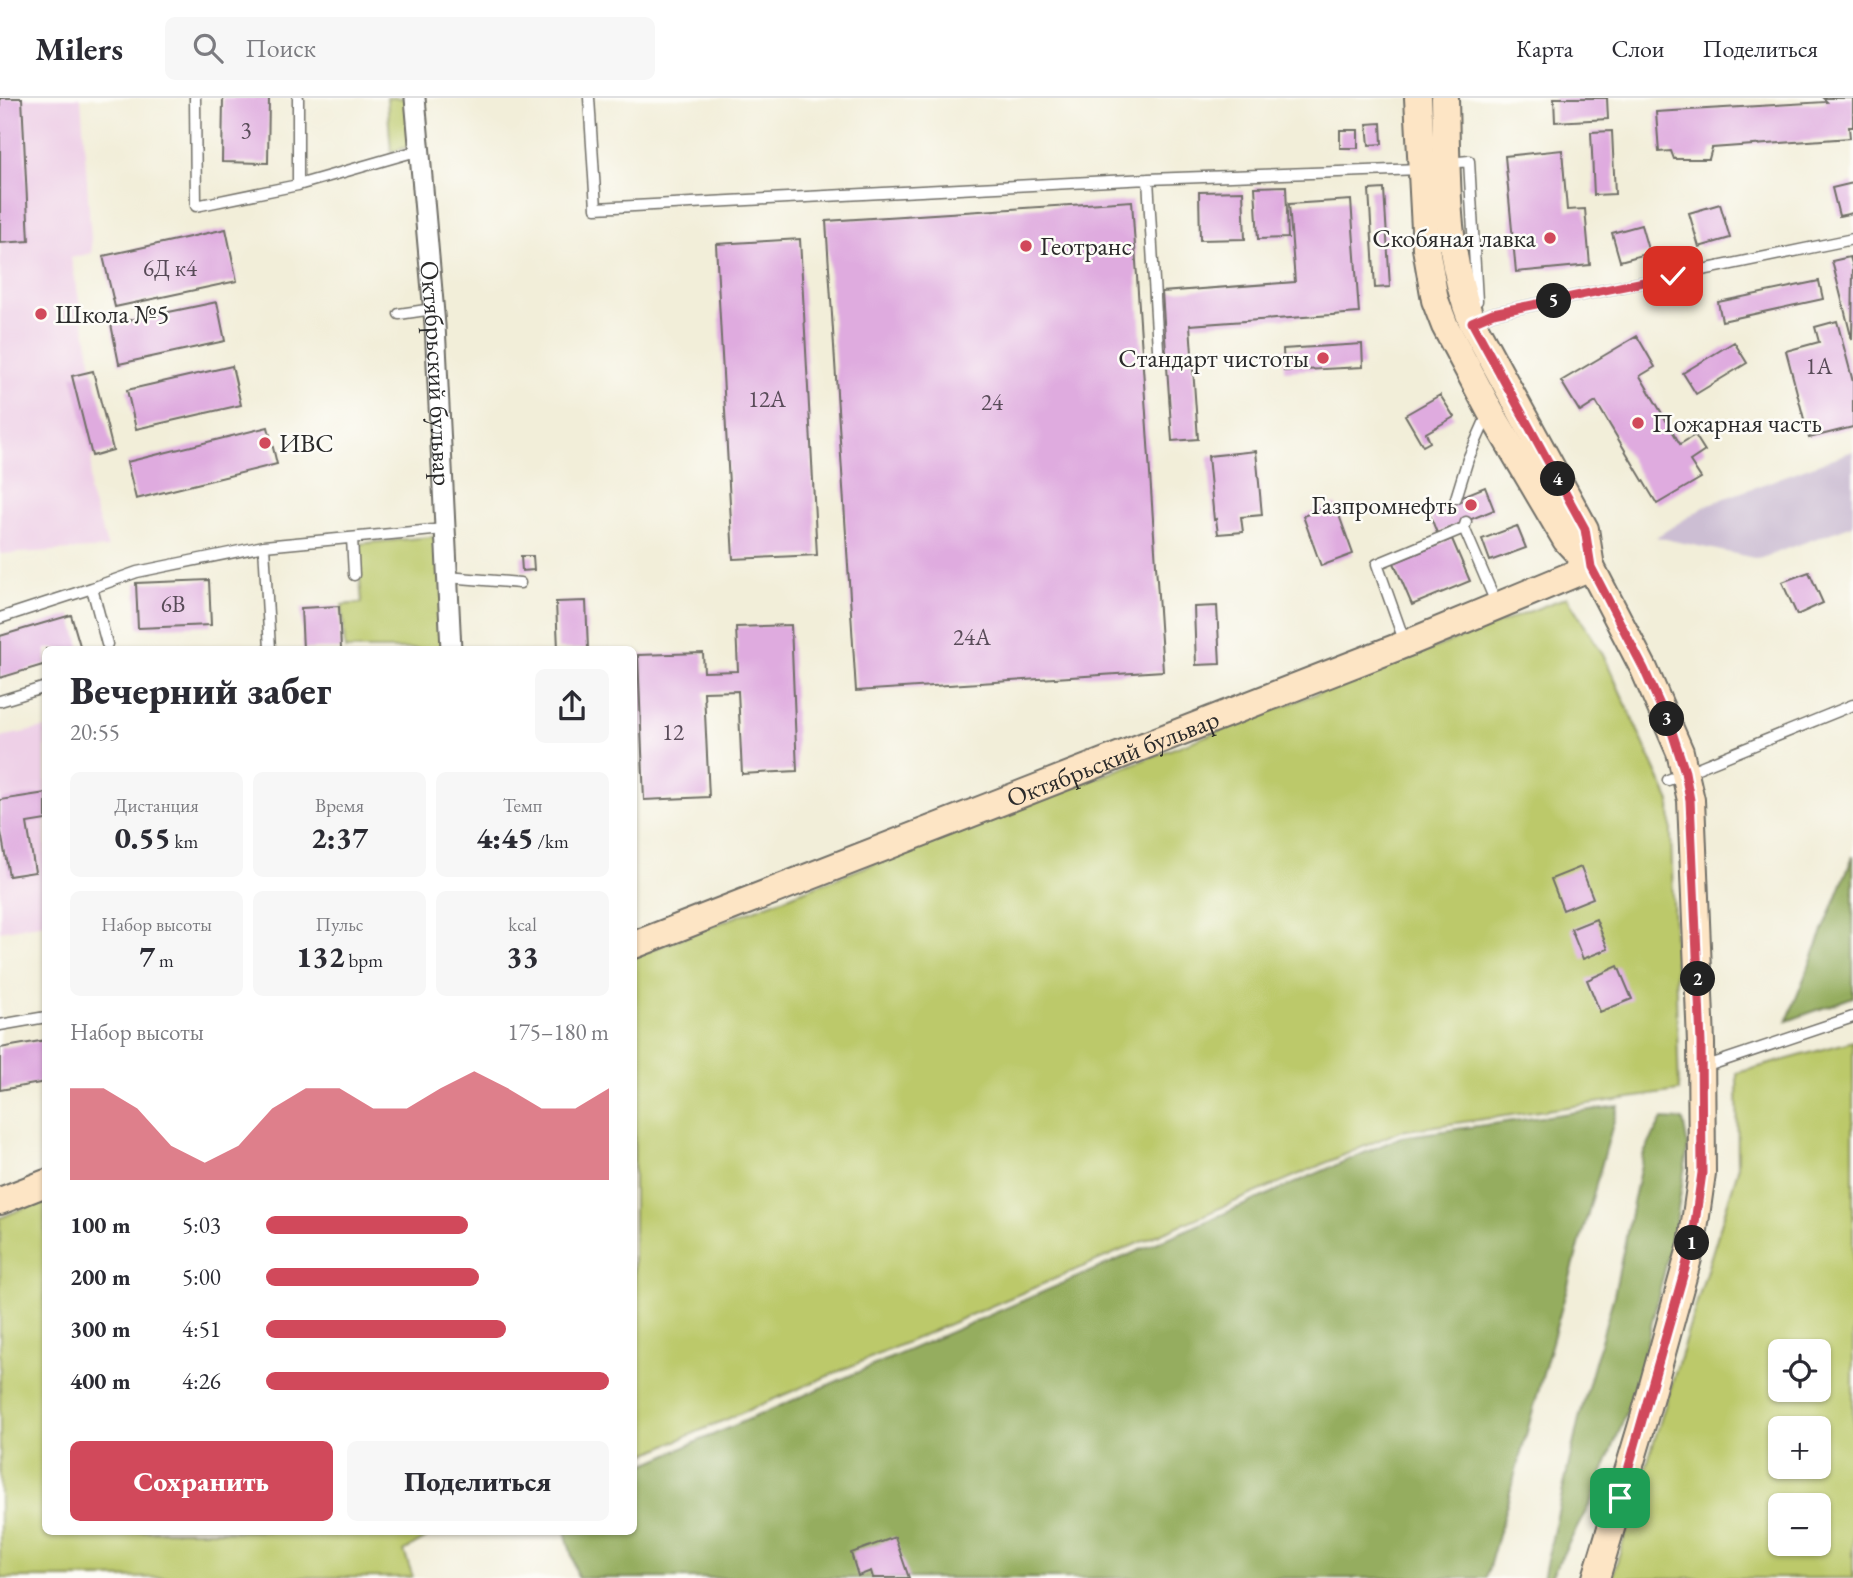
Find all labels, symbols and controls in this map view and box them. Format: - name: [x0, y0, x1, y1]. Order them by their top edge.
- search box: [165, 17, 655, 80]
- text: Milers: [35, 27, 123, 70]
- icon: search: [189, 29, 227, 67]
- text: Поиск: [245, 31, 316, 65]
- text: Карта: [1516, 33, 1573, 64]
- text: Слои: [1611, 33, 1665, 64]
- text: Поделиться: [1703, 33, 1818, 64]
- house number: 3: [240, 115, 252, 145]
- place label: Скобяная лавка: [1372, 221, 1537, 255]
- place label: Геотранс: [1040, 229, 1132, 263]
- marker: Скобяная лавка: [1542, 230, 1558, 246]
- marker: Геотранс: [1018, 238, 1034, 254]
- pin: [1643, 246, 1703, 306]
- house number: 6Д к4: [143, 253, 198, 283]
- icon: check: [1654, 257, 1692, 295]
- street label: Октябрьский бульвар: [412, 259, 460, 487]
- pin: 5: [1536, 284, 1572, 318]
- text: 5: [1548, 288, 1559, 313]
- place label: Школа №5: [55, 297, 169, 331]
- marker: Школа №5: [33, 306, 49, 322]
- place label: Стандарт чистоты: [1118, 341, 1309, 375]
- marker: Стандарт чистоты: [1315, 350, 1331, 366]
- house number: 1А: [1806, 351, 1834, 381]
- house number: 12А: [748, 384, 787, 414]
- house number: 24: [981, 387, 1004, 417]
- place label: Пожарная часть: [1652, 406, 1822, 440]
- marker: Пожарная часть: [1630, 415, 1646, 431]
- place label: ИВС: [279, 426, 334, 460]
- marker: ИВС: [257, 435, 273, 451]
- pin: 4: [1540, 462, 1576, 496]
- text: 4: [1552, 466, 1563, 491]
- place label: Газпромнефть: [1311, 488, 1457, 522]
- marker: Газпромнефть: [1463, 497, 1479, 513]
- house number: 6В: [161, 589, 185, 619]
- house number: 24А: [953, 622, 992, 652]
- text: Вечерний забег: [70, 666, 331, 715]
- button: share: [535, 669, 609, 743]
- street label: Октябрьский бульвар: [1002, 701, 1224, 815]
- pin: 3: [1650, 702, 1684, 736]
- text: 3: [1661, 706, 1672, 731]
- text: 20:55: [70, 717, 120, 747]
- house number: 12: [662, 717, 684, 747]
- text: Дистанция: [114, 793, 199, 818]
- text: Время: [315, 793, 364, 818]
- text: Темп: [503, 793, 542, 818]
- text: 0.55: [115, 818, 171, 857]
- text: 2:37: [311, 818, 368, 857]
- text: 4:45: [476, 818, 534, 857]
- text: km: [171, 829, 198, 854]
- text: /km: [534, 829, 569, 854]
- text: Набор высоты: [101, 912, 212, 937]
- text: Пульс: [315, 912, 364, 937]
- text: kcal: [508, 912, 537, 937]
- text: 7: [139, 937, 155, 976]
- text: 132: [296, 937, 345, 976]
- text: 33: [506, 937, 539, 976]
- text: m: [155, 948, 174, 973]
- text: bpm: [345, 948, 383, 973]
- pin: 2: [1680, 962, 1716, 996]
- text: 2: [1692, 966, 1703, 991]
- text: Набор высоты: [70, 1017, 204, 1047]
- text: 175–180 m: [508, 1017, 609, 1047]
- text: 100 m: [70, 1210, 131, 1240]
- text: 5:03: [182, 1210, 221, 1240]
- pin: 1: [1674, 1226, 1710, 1260]
- text: 1: [1686, 1230, 1697, 1255]
- text: 200 m: [70, 1262, 131, 1292]
- text: 5:00: [182, 1262, 221, 1292]
- text: 300 m: [70, 1314, 131, 1344]
- text: 4:51: [182, 1314, 221, 1344]
- map controls: [1768, 1339, 1831, 1556]
- button: locate: [1768, 1339, 1831, 1402]
- text: 400 m: [70, 1366, 131, 1396]
- text: 4:26: [182, 1366, 221, 1396]
- button: +: [1768, 1416, 1831, 1479]
- button: Сохранить: [70, 1441, 333, 1521]
- button: Поделиться: [347, 1441, 609, 1521]
- pin: [1590, 1468, 1650, 1528]
- icon: arrive: [1601, 1479, 1639, 1517]
- button: −: [1768, 1493, 1831, 1556]

